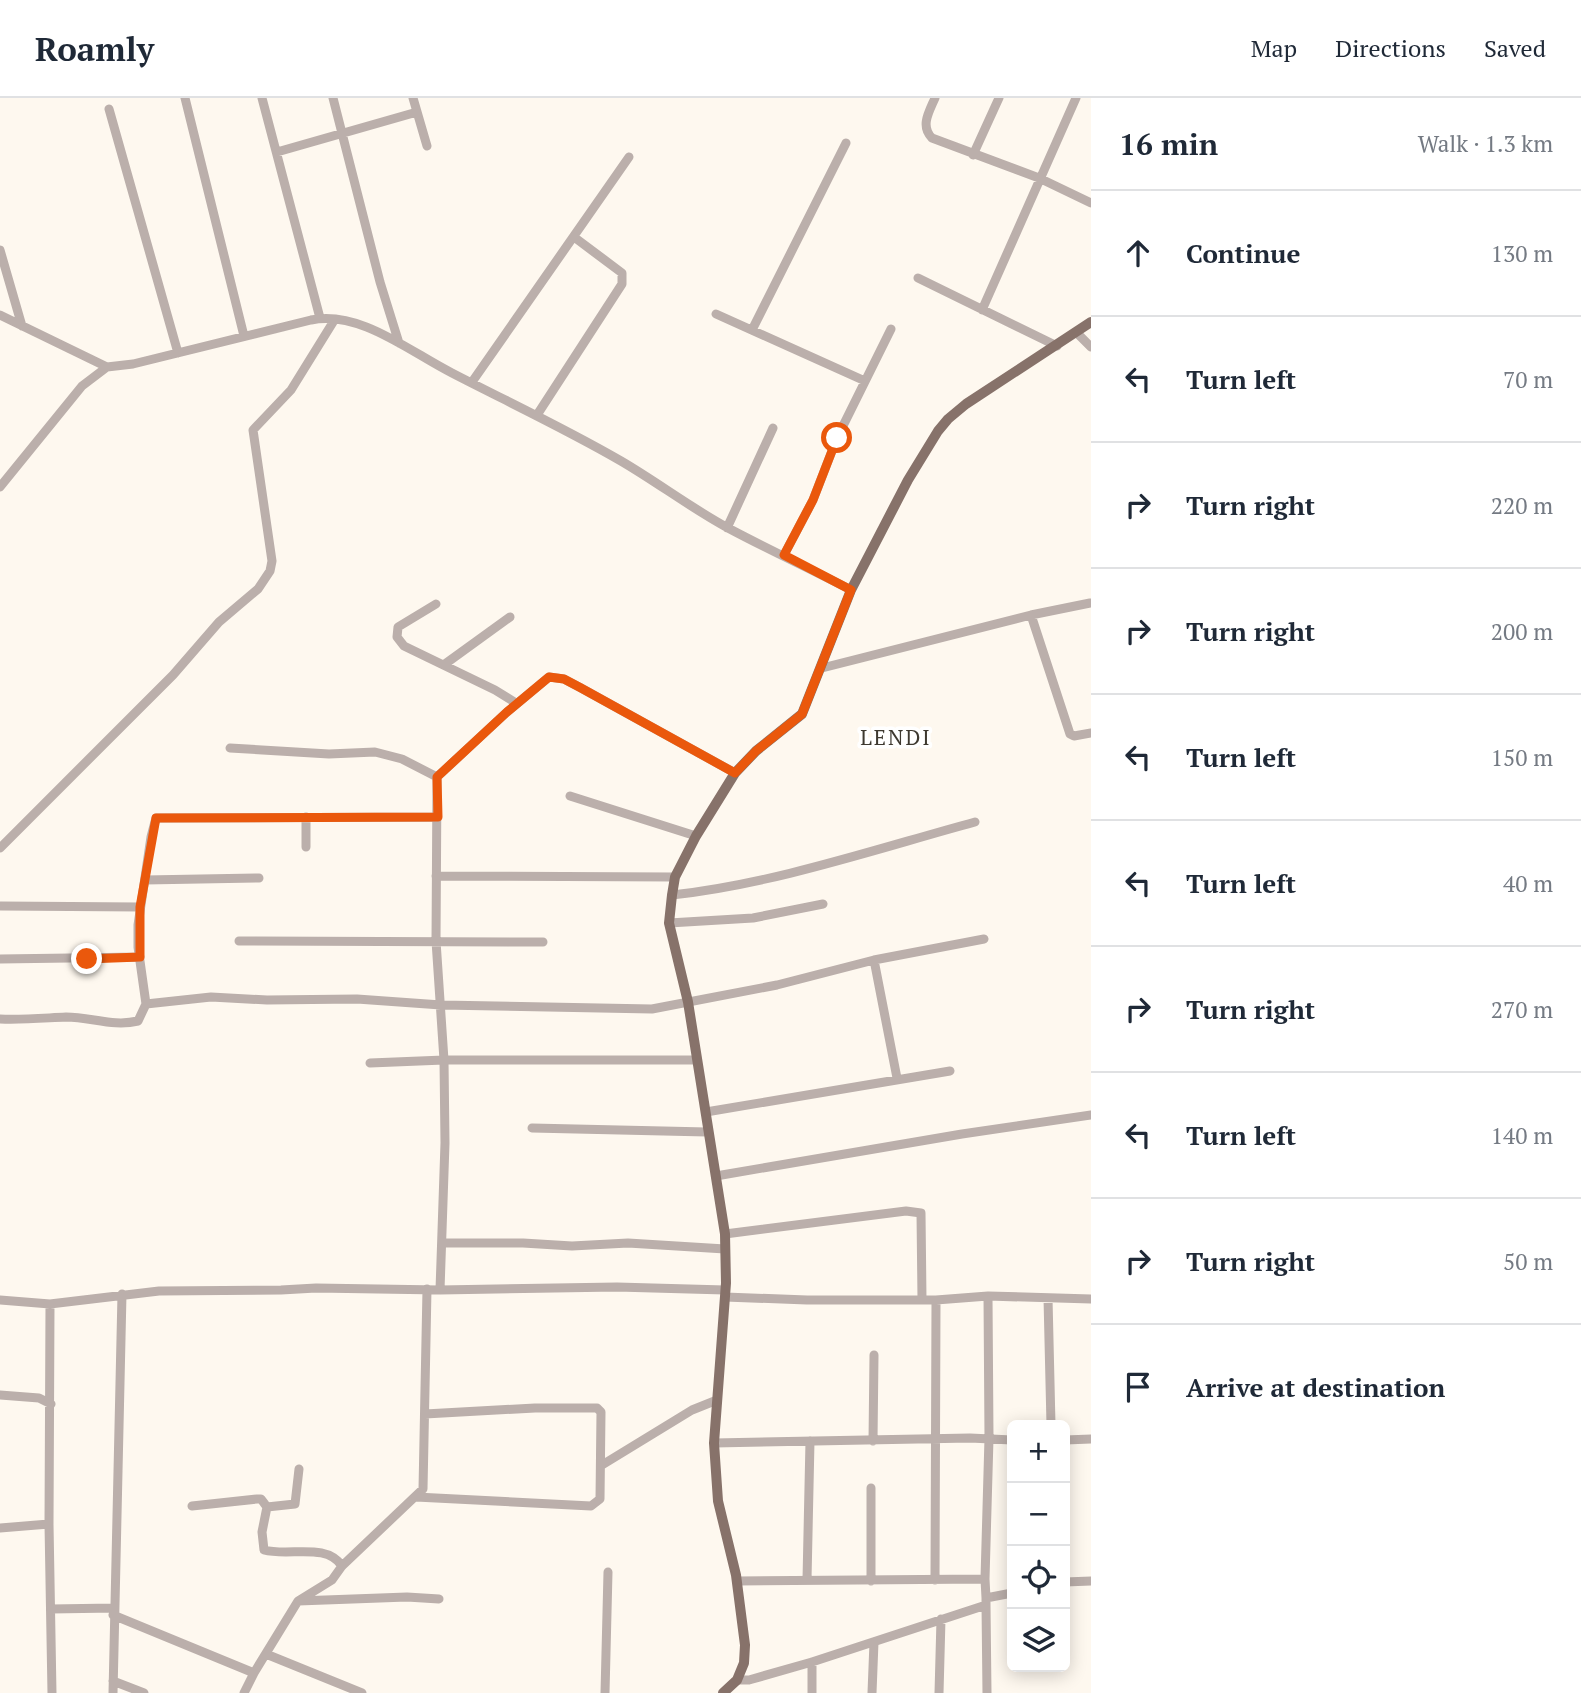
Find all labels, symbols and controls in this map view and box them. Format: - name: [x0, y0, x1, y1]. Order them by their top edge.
- text: Roamly: [35, 27, 154, 70]
- text: Map: [1251, 32, 1297, 64]
- text: Directions: [1335, 32, 1446, 64]
- text: Saved: [1484, 32, 1546, 64]
- text: 16 min: [1119, 124, 1218, 164]
- text: Walk · 1.3 km: [1418, 128, 1553, 159]
- icon: ahead: [1119, 234, 1157, 272]
- text: Continue: [1186, 236, 1300, 270]
- text: 130 m: [1491, 238, 1553, 269]
- icon: left: [1119, 360, 1157, 398]
- text: Turn left: [1186, 362, 1296, 396]
- text: 70 m: [1503, 364, 1553, 395]
- route start: [821, 422, 852, 453]
- icon: right: [1119, 486, 1157, 524]
- text: Turn right: [1186, 488, 1315, 522]
- text: 220 m: [1491, 490, 1553, 521]
- icon: right: [1119, 612, 1157, 650]
- text: Turn right: [1186, 614, 1315, 648]
- text: 200 m: [1491, 616, 1553, 647]
- district label: LENDI: [860, 723, 932, 751]
- icon: left: [1119, 738, 1157, 776]
- text: Turn left: [1186, 740, 1296, 774]
- text: 150 m: [1491, 742, 1553, 773]
- icon: left: [1119, 864, 1157, 902]
- text: Turn left: [1186, 866, 1296, 900]
- text: 40 m: [1503, 868, 1553, 899]
- route end: [71, 943, 102, 974]
- icon: right: [1119, 990, 1157, 1028]
- text: Turn right: [1186, 992, 1315, 1026]
- text: 270 m: [1491, 994, 1553, 1025]
- icon: left: [1119, 1116, 1157, 1154]
- text: Turn left: [1186, 1118, 1296, 1152]
- text: 140 m: [1491, 1120, 1553, 1151]
- icon: right: [1119, 1242, 1157, 1280]
- text: Turn right: [1186, 1244, 1315, 1278]
- text: 50 m: [1503, 1246, 1553, 1277]
- icon: arrive: [1119, 1368, 1157, 1406]
- text: Arrive at destination: [1186, 1370, 1445, 1404]
- map controls: [1007, 1420, 1070, 1672]
- button: +: [1007, 1420, 1070, 1483]
- button: −: [1007, 1483, 1070, 1546]
- button: locate: [1007, 1546, 1070, 1609]
- button: layers: [1007, 1609, 1070, 1672]

